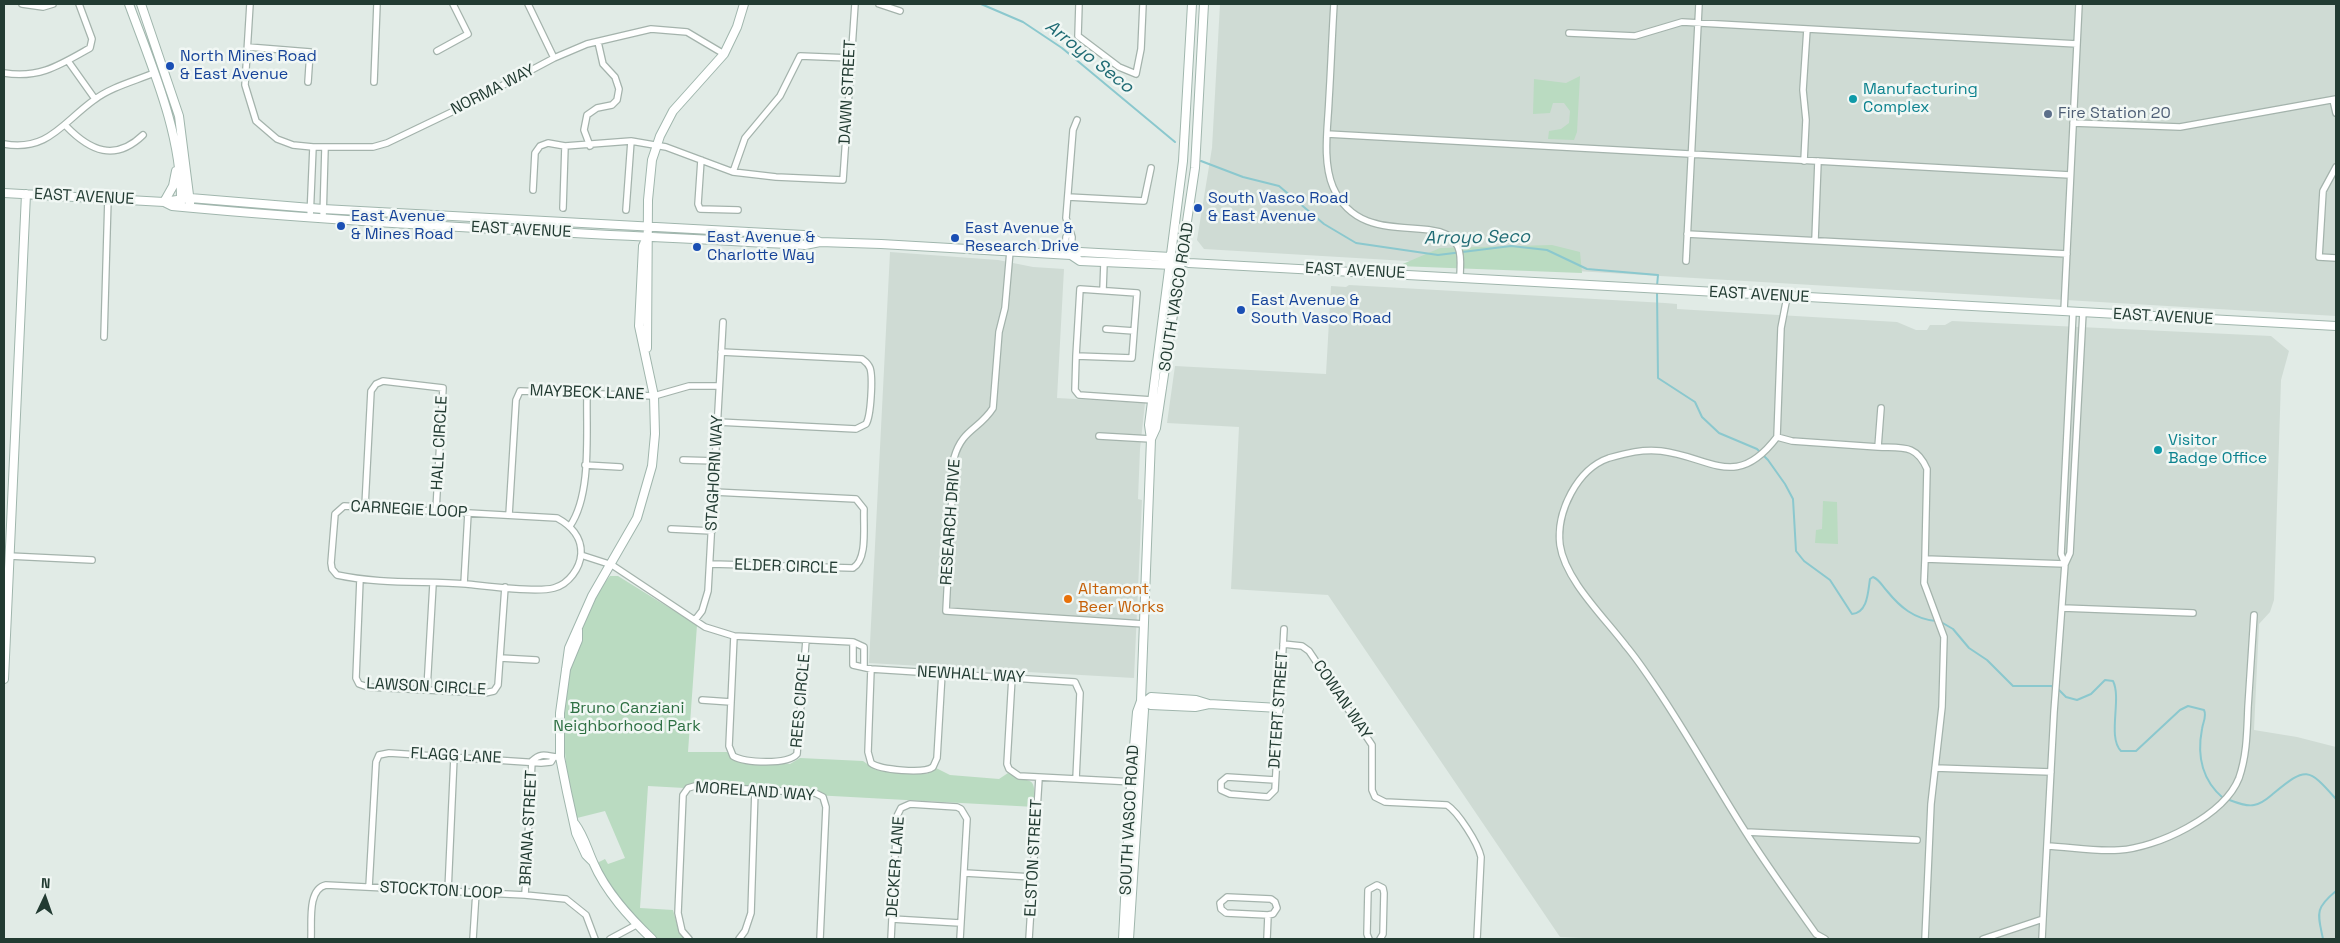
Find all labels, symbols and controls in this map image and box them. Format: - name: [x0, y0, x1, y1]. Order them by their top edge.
- water label: Arroyo Seco: [1041, 16, 1137, 98]
- street label: DAWN STREET: [836, 39, 860, 145]
- place label: North Mines Road & East Avenue: [180, 47, 317, 85]
- marker: North Mines Road & East Avenue: [164, 60, 176, 72]
- street label: NORMA WAY: [448, 61, 538, 119]
- place label: Manufacturing Complex: [1863, 80, 1978, 118]
- marker: Manufacturing Complex: [1847, 93, 1859, 105]
- place label: Fire Station 20: [2058, 104, 2171, 124]
- marker: Fire Station 20: [2042, 108, 2054, 120]
- street label: EAST AVENUE: [33, 185, 135, 209]
- place label: South Vasco Road & East Avenue: [1208, 189, 1349, 227]
- marker: South Vasco Road & East Avenue: [1192, 202, 1204, 214]
- place label: East Avenue & Mines Road: [351, 207, 454, 245]
- street label: EAST AVENUE: [470, 218, 572, 242]
- place label: East Avenue & Research Drive: [965, 219, 1079, 257]
- marker: East Avenue & Mines Road: [335, 220, 347, 232]
- street label: SOUTH VASCO ROAD: [1156, 221, 1198, 373]
- water label: Arroyo Seco: [1424, 226, 1530, 250]
- place label: East Avenue & Charlotte Way: [707, 228, 815, 266]
- marker: East Avenue & Research Drive: [949, 232, 961, 244]
- marker: East Avenue & Charlotte Way: [691, 241, 703, 253]
- street label: EAST AVENUE: [1304, 259, 1406, 283]
- street label: EAST AVENUE: [1708, 283, 1810, 307]
- place label: East Avenue & South Vasco Road: [1251, 291, 1392, 329]
- marker: East Avenue & South Vasco Road: [1235, 304, 1247, 316]
- street label: EAST AVENUE: [2112, 305, 2214, 329]
- street label: MAYBECK LANE: [529, 381, 645, 405]
- street label: HALL CIRCLE: [428, 395, 452, 491]
- street label: STAGHORN WAY: [702, 414, 728, 532]
- place label: Visitor Badge Office: [2168, 431, 2267, 469]
- marker: Visitor Badge Office: [2152, 444, 2164, 456]
- street label: RESEARCH DRIVE: [937, 458, 965, 586]
- street label: CARNEGIE LOOP: [350, 497, 468, 523]
- street label: ELDER CIRCLE: [734, 556, 838, 578]
- place label: Altamont Beer Works: [1078, 580, 1164, 618]
- marker: Altamont Beer Works: [1062, 593, 1074, 605]
- street label: DETERT STREET: [1265, 651, 1293, 769]
- street label: REES CIRCLE: [787, 653, 815, 749]
- street label: COWAN WAY: [1308, 657, 1376, 743]
- street label: NEWHALL WAY: [917, 663, 1025, 687]
- street label: LAWSON CIRCLE: [366, 674, 486, 700]
- park label: Bruno Canziani Neighborhood Park: [553, 699, 701, 737]
- street label: FLAGG LANE: [410, 744, 502, 768]
- street label: SOUTH VASCO ROAD: [1116, 744, 1144, 896]
- street label: BRIANA STREET: [516, 770, 542, 886]
- street label: MORELAND WAY: [694, 778, 816, 806]
- street label: ELSTON STREET: [1021, 799, 1047, 917]
- street label: DECKER LANE: [883, 816, 909, 918]
- north arrow: [20, 873, 70, 923]
- text: N: [41, 874, 51, 892]
- street label: STOCKTON LOOP: [379, 878, 503, 904]

